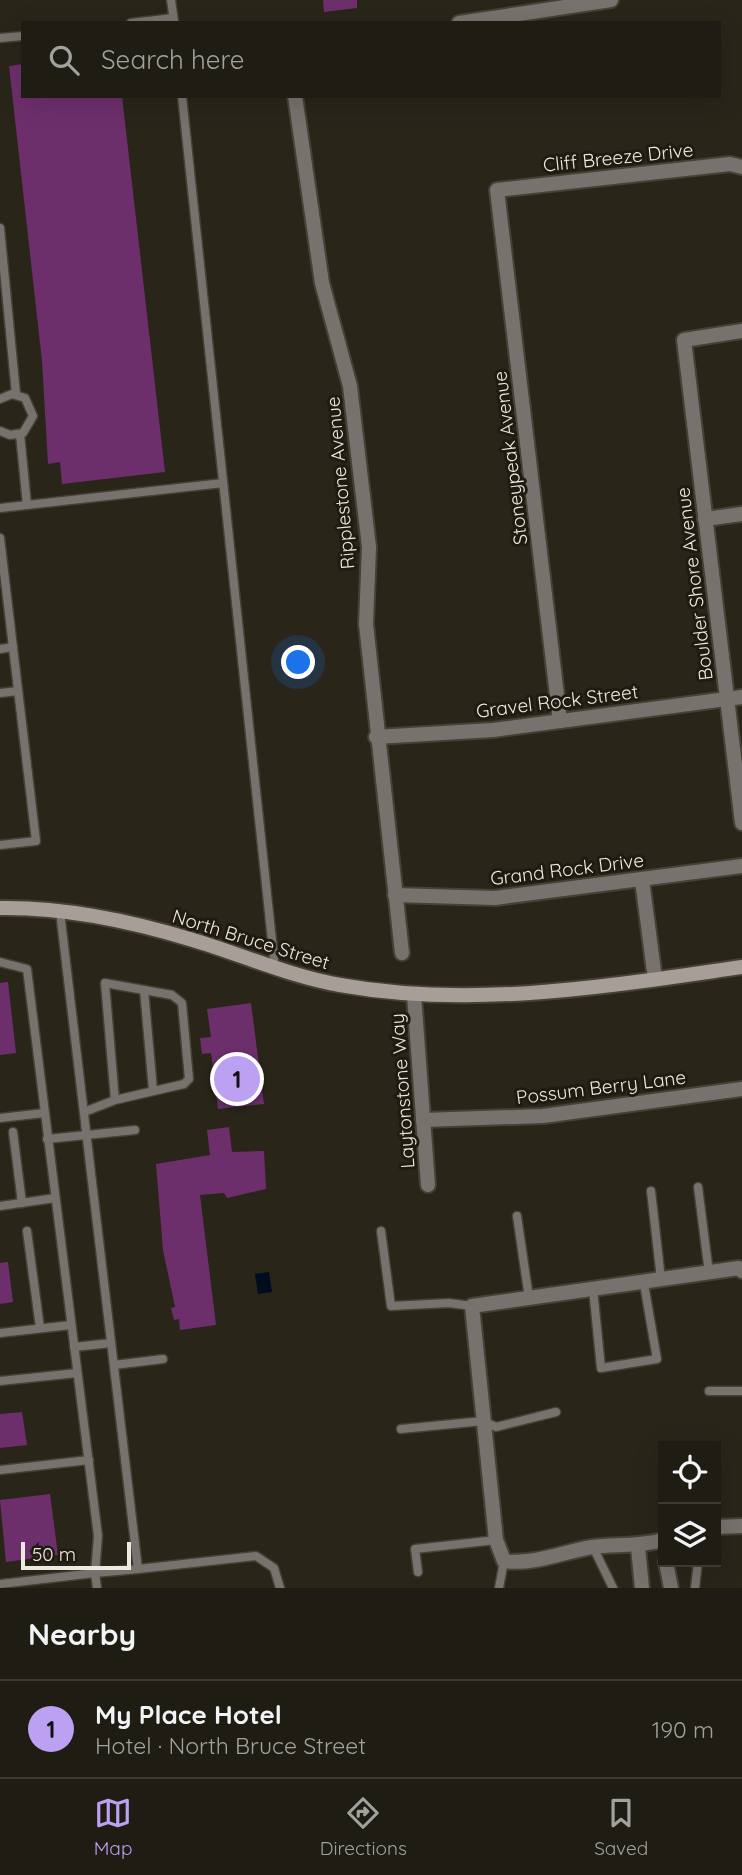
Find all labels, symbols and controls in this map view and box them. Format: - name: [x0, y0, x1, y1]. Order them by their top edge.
- search box: [21, 21, 721, 98]
- icon: search: [45, 41, 83, 79]
- text: Search here: [101, 43, 245, 76]
- street label: Cliff Breeze Drive: [542, 137, 694, 177]
- street label: Stoneypeak Avenue: [487, 370, 533, 546]
- street label: Ripplestone Avenue: [320, 396, 360, 570]
- street label: Boulder Shore Avenue: [670, 486, 718, 682]
- your location: [281, 645, 315, 679]
- street label: Gravel Rock Street: [475, 679, 639, 723]
- street label: Grand Rock Drive: [489, 848, 645, 890]
- street label: North Bruce Street: [169, 904, 333, 974]
- street label: Laytonstone Way: [385, 1013, 419, 1169]
- pin: 1: [214, 1053, 260, 1105]
- street label: Possum Berry Lane: [515, 1065, 687, 1109]
- map controls: [658, 1441, 721, 1567]
- button: locate: [658, 1441, 721, 1504]
- button: layers: [658, 1504, 721, 1567]
- scale bar: [21, 1539, 131, 1571]
- text: 50 m: [32, 1542, 76, 1566]
- text: Nearby: [28, 1615, 136, 1653]
- text: My Place Hotel: [95, 1698, 282, 1731]
- text: 1: [47, 1715, 55, 1744]
- text: 190 m: [652, 1715, 714, 1744]
- text: Hotel · North Bruce Street: [95, 1731, 366, 1760]
- tab: Map: [94, 1794, 132, 1860]
- tab: Directions: [320, 1794, 407, 1860]
- tab: Saved: [594, 1794, 648, 1860]

